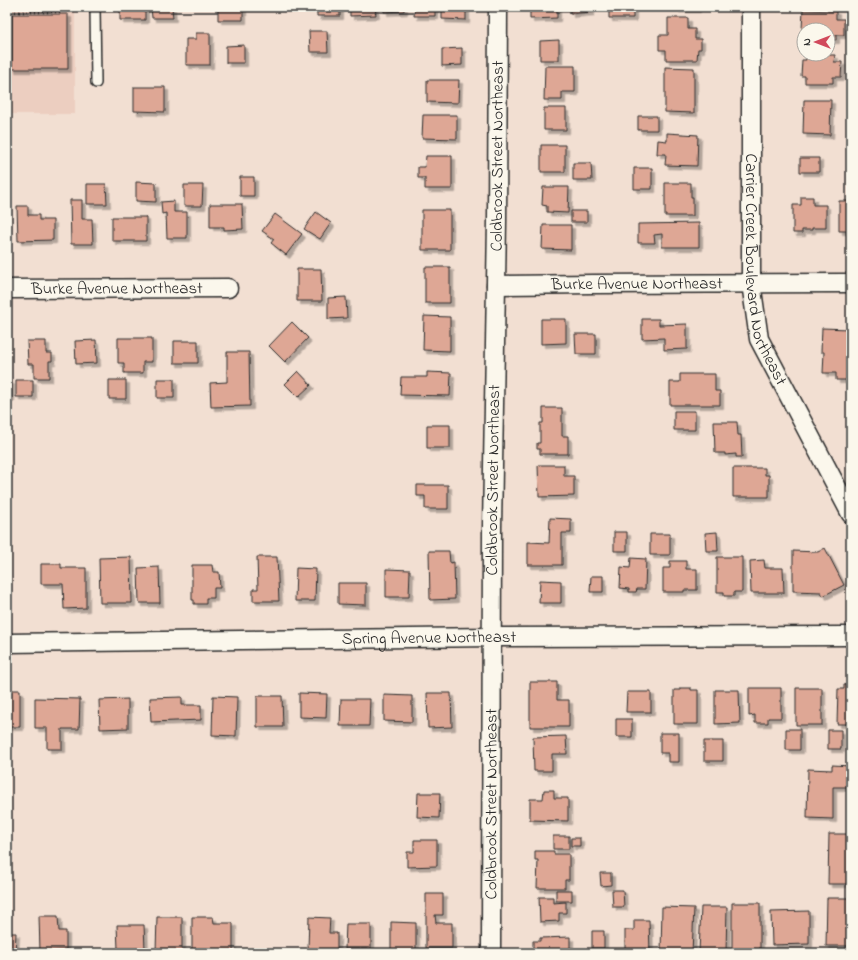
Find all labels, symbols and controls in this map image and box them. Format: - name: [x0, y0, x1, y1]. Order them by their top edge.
- north arrow: [796, 22, 836, 62]
- text: N: [799, 38, 815, 46]
- street label: Coldbrook Street Northeast: [484, 60, 510, 252]
- street label: Carrier Creek Boulevard Northeast: [739, 154, 794, 390]
- street label: Burke Avenue Northeast: [550, 271, 723, 297]
- street label: Burke Avenue Northeast: [30, 276, 203, 301]
- street label: Coldbrook Street Northeast: [479, 384, 507, 576]
- street label: Spring Avenue Northeast: [342, 624, 517, 653]
- street label: Coldbrook Street Northeast: [479, 708, 504, 900]

